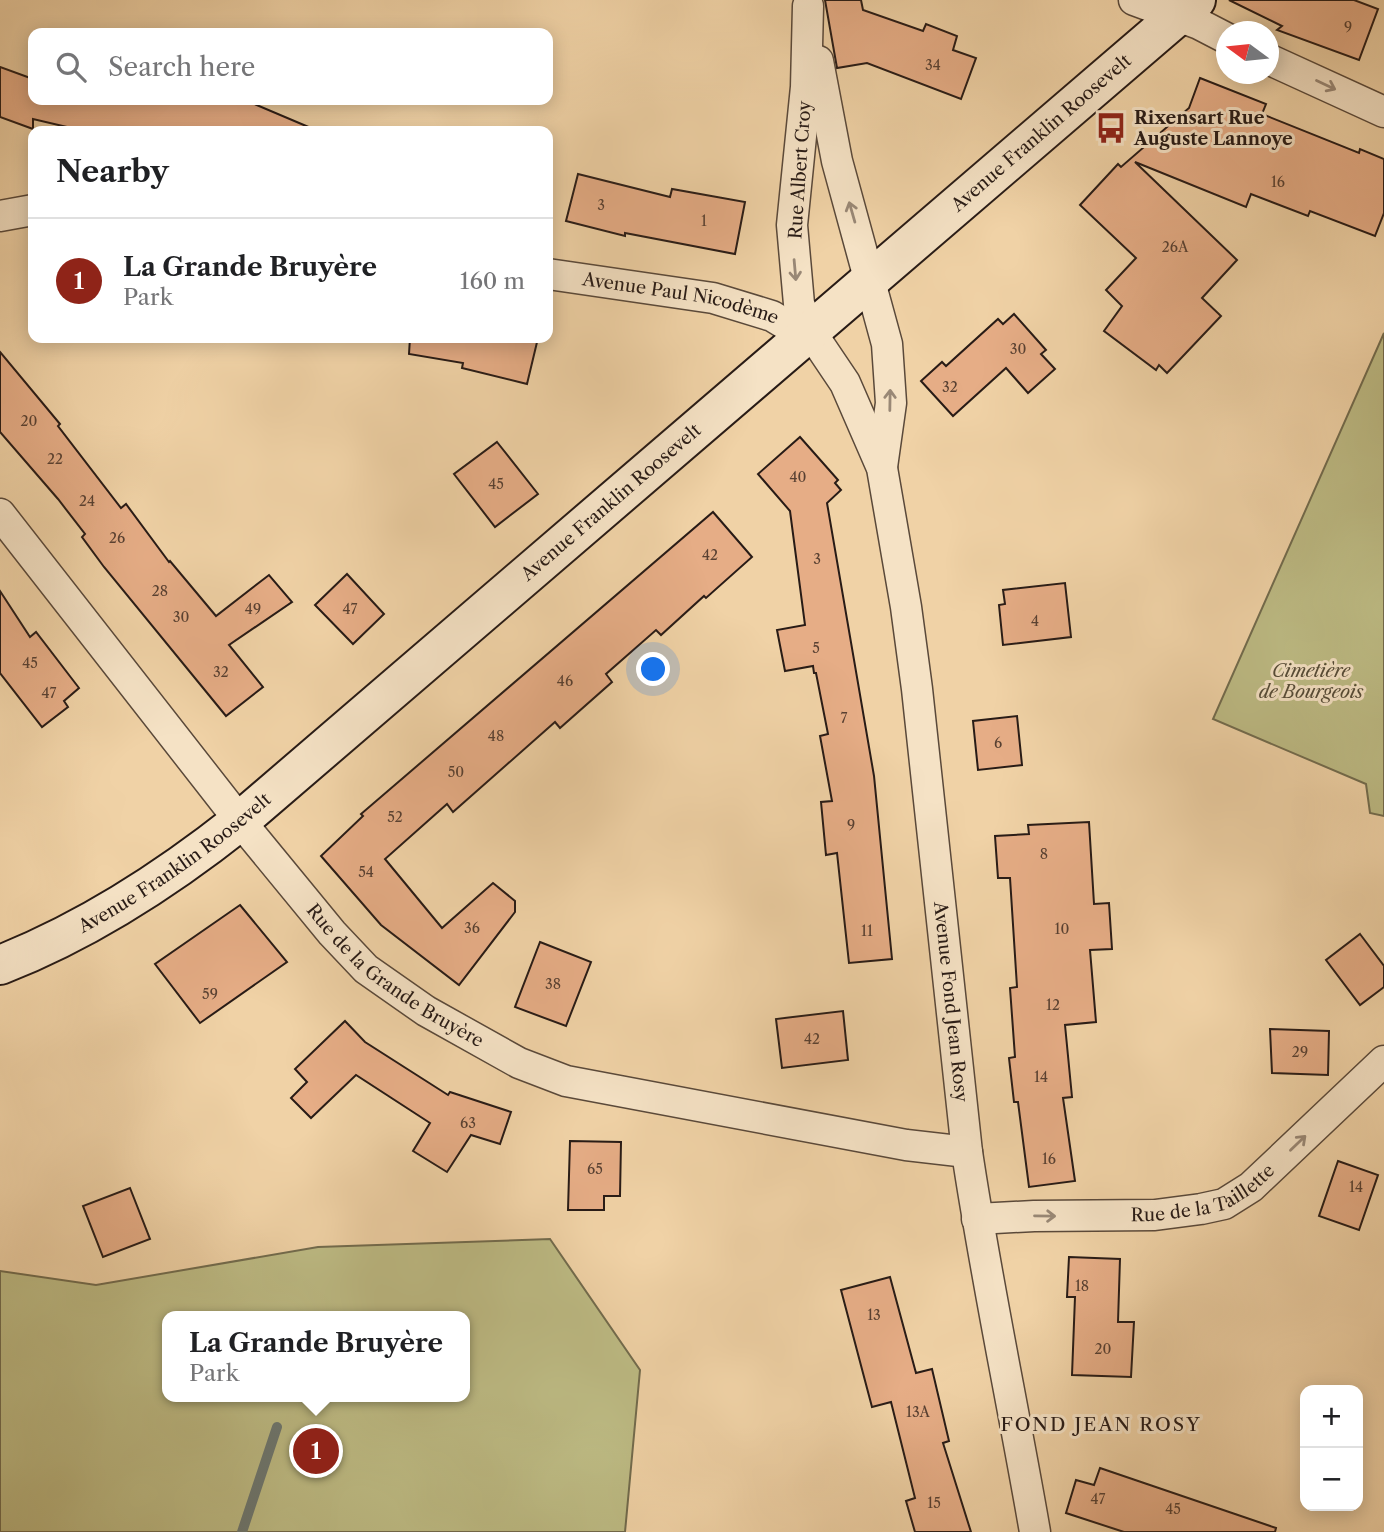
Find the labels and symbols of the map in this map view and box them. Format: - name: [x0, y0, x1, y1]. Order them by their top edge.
- house number: 9: [1344, 18, 1352, 36]
- north arrow: [1216, 21, 1279, 84]
- street label: Avenue Franklin Roosevelt: [946, 49, 1136, 217]
- house number: 34: [925, 56, 941, 74]
- one-way arrow: [1315, 79, 1336, 93]
- street label: Rue Albert Croy: [784, 99, 816, 240]
- place label: Rixensart Rue Auguste Lannoye: [1133, 107, 1293, 150]
- bus stop icon: Rixensart Rue Auguste Lannoye: [1094, 111, 1128, 145]
- house number: 16: [1271, 173, 1285, 191]
- house number: 3: [597, 196, 605, 214]
- one-way arrow: [845, 201, 858, 224]
- house number: 1: [701, 212, 707, 230]
- house number: 26A: [1162, 238, 1189, 256]
- one-way arrow: [789, 258, 802, 281]
- street label: Avenue Paul Nicodème: [580, 268, 783, 329]
- house number: 30: [1010, 340, 1026, 358]
- house number: 32: [942, 378, 958, 396]
- one-way arrow: [883, 389, 896, 412]
- house number: 20: [21, 412, 38, 430]
- street label: Avenue Franklin Roosevelt: [516, 419, 706, 586]
- house number: 22: [47, 450, 63, 468]
- house number: 40: [790, 468, 807, 486]
- house number: 45: [488, 475, 504, 493]
- house number: 24: [79, 492, 95, 510]
- house number: 26: [109, 529, 125, 547]
- house number: 42: [702, 546, 718, 564]
- house number: 3: [813, 550, 821, 568]
- house number: 28: [152, 582, 168, 600]
- house number: 49: [245, 600, 261, 618]
- house number: 47: [343, 600, 358, 618]
- house number: 30: [173, 608, 189, 626]
- house number: 4: [1031, 612, 1039, 630]
- house number: 5: [812, 639, 820, 657]
- your location: [636, 652, 670, 686]
- house number: 45: [22, 654, 38, 672]
- park label: Cimetière de Bourgeois: [1259, 660, 1363, 703]
- house number: 32: [213, 663, 229, 681]
- house number: 46: [557, 672, 573, 690]
- house number: 47: [42, 684, 57, 702]
- house number: 7: [841, 709, 848, 727]
- house number: 48: [488, 727, 504, 745]
- house number: 6: [994, 734, 1002, 752]
- house number: 50: [448, 763, 464, 781]
- street label: Avenue Franklin Roosevelt: [74, 788, 276, 938]
- house number: 52: [387, 808, 403, 826]
- house number: 9: [847, 816, 855, 834]
- house number: 8: [1040, 845, 1048, 863]
- house number: 54: [358, 863, 374, 881]
- street label: Avenue Fond Jean Rosy: [929, 899, 973, 1104]
- street label: Rue de la Grande Bruyère: [302, 900, 487, 1052]
- house number: 36: [464, 919, 480, 937]
- house number: 10: [1055, 920, 1069, 938]
- house number: 11: [861, 922, 873, 940]
- house number: 38: [545, 975, 561, 993]
- house number: 59: [202, 985, 218, 1003]
- house number: 12: [1046, 996, 1060, 1014]
- house number: 42: [804, 1030, 820, 1048]
- house number: 29: [1292, 1043, 1308, 1061]
- house number: 14: [1034, 1068, 1048, 1086]
- house number: 63: [460, 1114, 476, 1132]
- one-way arrow: [1289, 1134, 1306, 1151]
- house number: 16: [1042, 1150, 1056, 1168]
- house number: 65: [587, 1160, 603, 1178]
- street label: Rue de la Taillette: [1131, 1160, 1279, 1226]
- house number: 14: [1349, 1178, 1363, 1196]
- one-way arrow: [1033, 1209, 1056, 1223]
- house number: 18: [1075, 1277, 1089, 1295]
- house number: 13: [867, 1306, 881, 1324]
- house number: 20: [1095, 1340, 1112, 1358]
- house number: 13A: [906, 1403, 931, 1421]
- district label: FOND JEAN ROSY: [1000, 1413, 1202, 1436]
- pin: 1: [293, 1425, 339, 1477]
- house number: 47: [1091, 1490, 1106, 1508]
- house number: 15: [927, 1494, 941, 1512]
- house number: 45: [1165, 1500, 1181, 1518]

